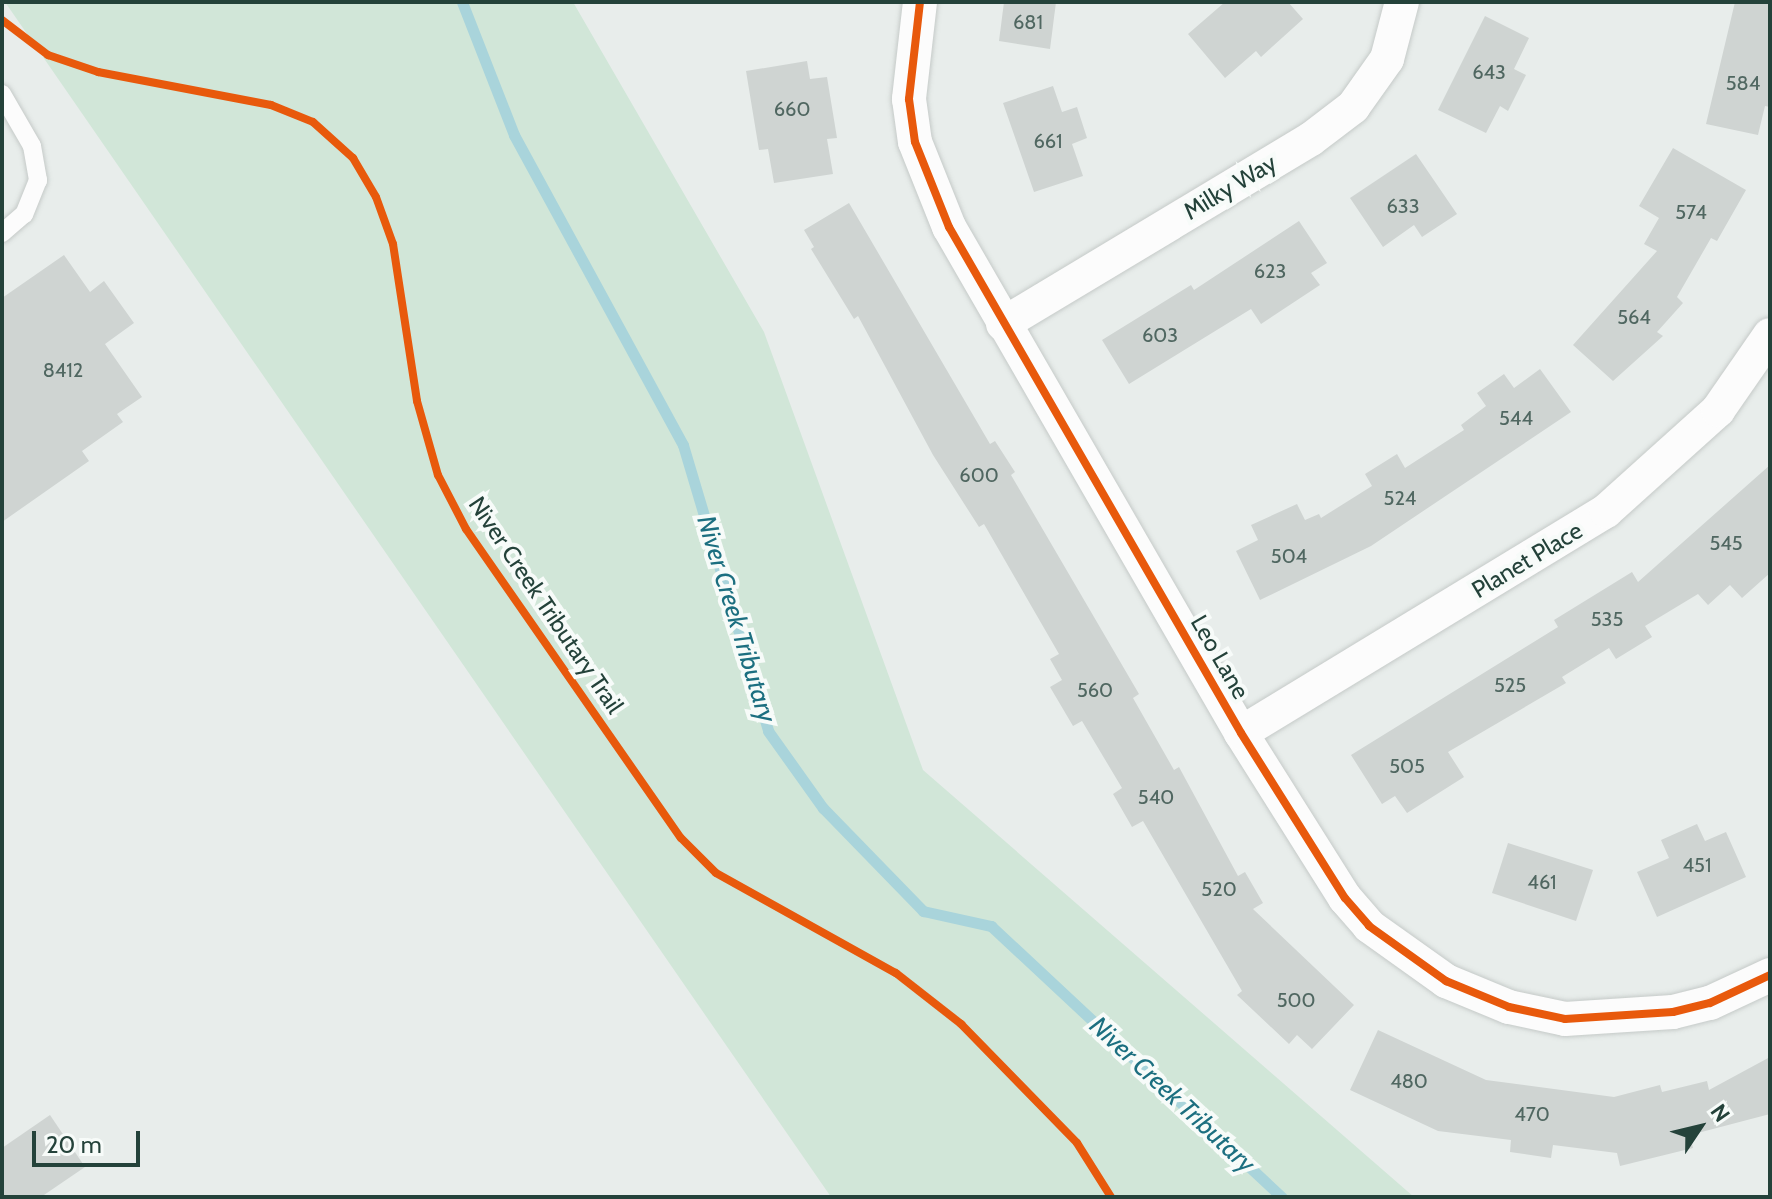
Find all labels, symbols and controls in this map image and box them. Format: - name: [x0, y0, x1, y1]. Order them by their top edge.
- house number: 681: [1013, 10, 1043, 34]
- house number: 643: [1472, 60, 1506, 84]
- house number: 584: [1726, 71, 1760, 95]
- house number: 660: [774, 97, 810, 121]
- house number: 661: [1033, 129, 1063, 153]
- street label: Milky Way: [1178, 148, 1282, 226]
- house number: 633: [1387, 194, 1419, 218]
- house number: 574: [1675, 200, 1707, 224]
- house number: 623: [1254, 259, 1286, 283]
- house number: 564: [1617, 305, 1651, 329]
- house number: 603: [1142, 323, 1178, 347]
- house number: 8412: [43, 358, 83, 382]
- house number: 544: [1499, 406, 1533, 430]
- house number: 600: [959, 463, 999, 487]
- house number: 524: [1384, 486, 1416, 510]
- street label: Niver Creek Tributary Trail: [463, 491, 629, 719]
- water label: Niver Creek Tributary: [690, 512, 782, 726]
- street label: Planet Place: [1467, 516, 1587, 604]
- house number: 545: [1709, 531, 1743, 555]
- house number: 504: [1271, 544, 1307, 568]
- house number: 535: [1591, 607, 1623, 631]
- street label: Leo Lane: [1185, 610, 1255, 704]
- house number: 525: [1494, 673, 1526, 697]
- house number: 560: [1077, 678, 1113, 702]
- house number: 505: [1389, 754, 1425, 778]
- house number: 540: [1138, 785, 1174, 809]
- house number: 451: [1683, 853, 1711, 877]
- house number: 461: [1527, 870, 1557, 894]
- house number: 520: [1201, 877, 1237, 901]
- house number: 500: [1277, 988, 1315, 1012]
- water label: Niver Creek Tributary: [1083, 1010, 1261, 1180]
- house number: 480: [1390, 1069, 1428, 1093]
- north arrow: [1660, 1087, 1740, 1167]
- text: N: [1705, 1099, 1736, 1127]
- house number: 470: [1514, 1102, 1550, 1126]
- scale bar: [36, 1115, 144, 1165]
- text: 20 m: [46, 1130, 102, 1159]

